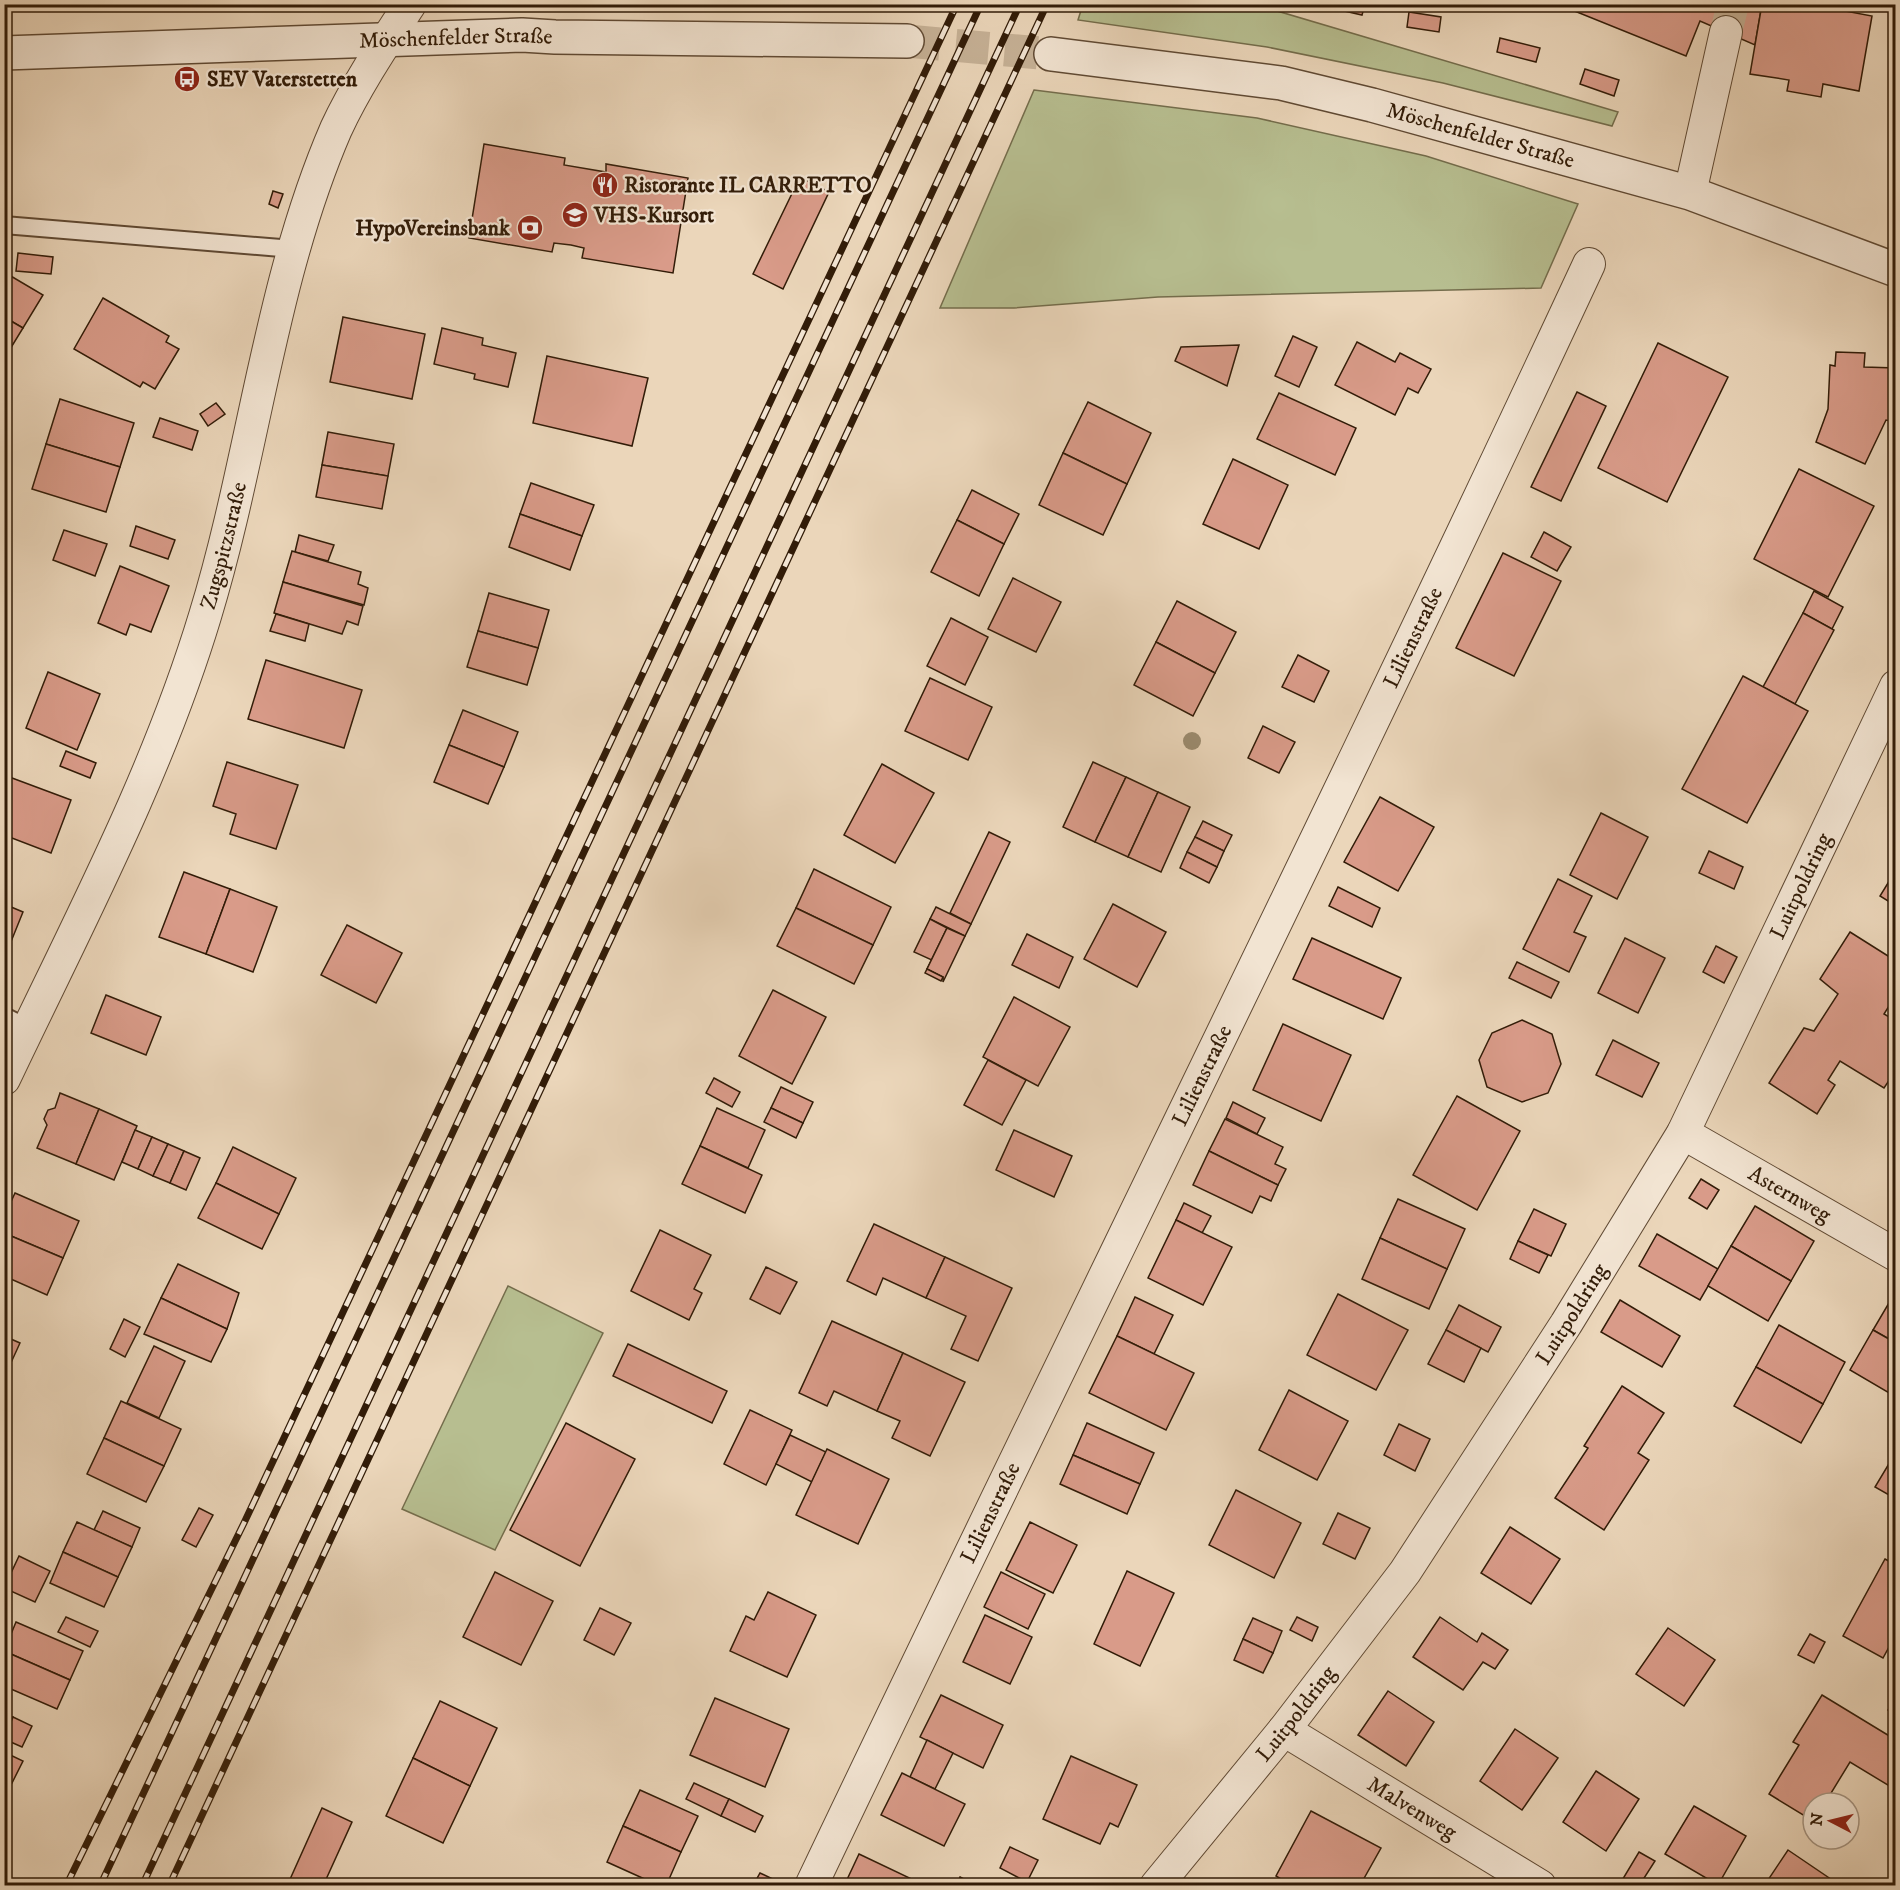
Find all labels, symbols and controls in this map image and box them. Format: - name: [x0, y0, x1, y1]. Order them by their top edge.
- street label: Möschenfelder Straße: [358, 21, 553, 54]
- bus stop icon: SEV Vaterstetten: [172, 64, 202, 94]
- place label: SEV Vaterstetten: [207, 66, 358, 93]
- street label: Möschenfelder Straße: [1384, 96, 1577, 174]
- restaurant icon: Ristorante IL CARRETTO: [590, 170, 620, 200]
- place label: Ristorante IL CARRETTO: [624, 172, 872, 199]
- school or university icon: VHS-Kursort: [560, 200, 590, 230]
- place label: VHS-Kursort: [593, 202, 714, 229]
- bank icon: HypoVereinsbank: [515, 213, 545, 243]
- place label: HypoVereinsbank: [355, 215, 511, 242]
- street label: Zugspitzstraße: [194, 479, 253, 613]
- street label: Lilienstraße: [1377, 583, 1448, 692]
- street label: Luitpoldring: [1764, 828, 1838, 944]
- street label: Lilienstraße: [1166, 1021, 1238, 1130]
- street label: Asternweg: [1744, 1160, 1836, 1229]
- street label: Luitpoldring: [1530, 1258, 1614, 1370]
- street label: Lilienstraße: [954, 1458, 1026, 1568]
- street label: Luitpoldring: [1250, 1660, 1342, 1767]
- street label: Malvenweg: [1362, 1771, 1462, 1846]
- north arrow: [1801, 1791, 1861, 1851]
- text: N: [1806, 1812, 1828, 1827]

